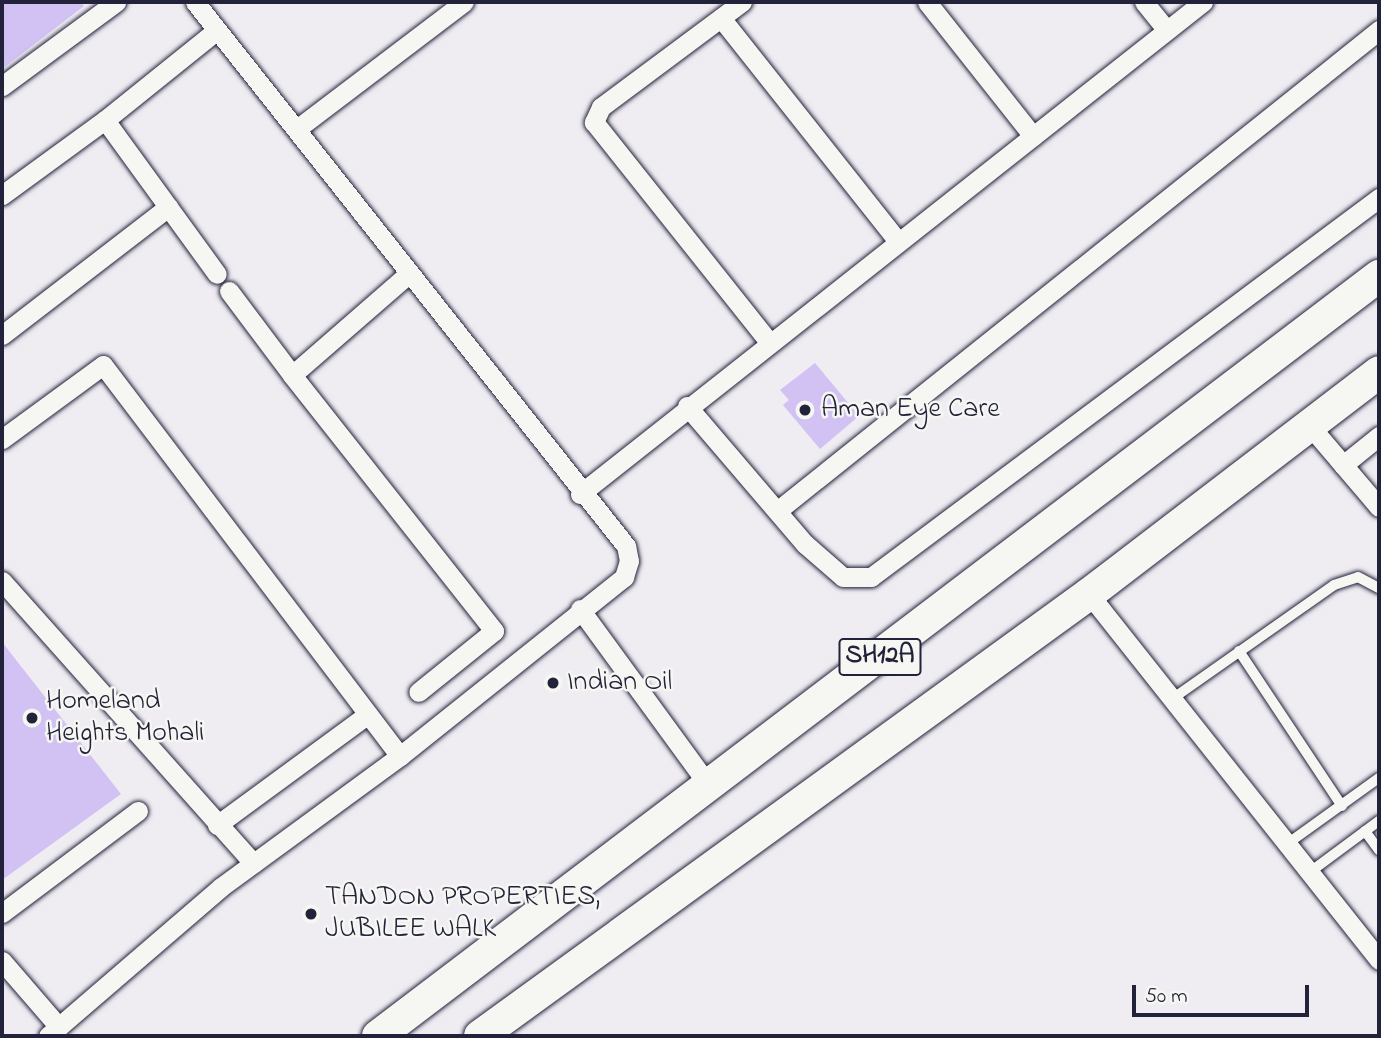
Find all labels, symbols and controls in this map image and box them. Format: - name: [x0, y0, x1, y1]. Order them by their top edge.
- place label: Aman Eye Care: [821, 393, 1000, 427]
- marker: Aman Eye Care: [795, 400, 815, 420]
- road number: SH12A: [838, 635, 922, 680]
- place label: Indian Oil: [567, 666, 672, 700]
- marker: Indian Oil: [545, 675, 561, 691]
- place label: Homeland Heights Mohali: [46, 685, 204, 751]
- marker: Homeland Heights Mohali: [24, 710, 40, 726]
- place label: TANDON PROPERTIES, JUBILEE WALK: [325, 881, 600, 947]
- marker: TANDON PROPERTIES, JUBILEE WALK: [303, 906, 319, 922]
- scale bar: [1136, 972, 1313, 1016]
- text: 50 m: [1145, 982, 1188, 1012]

